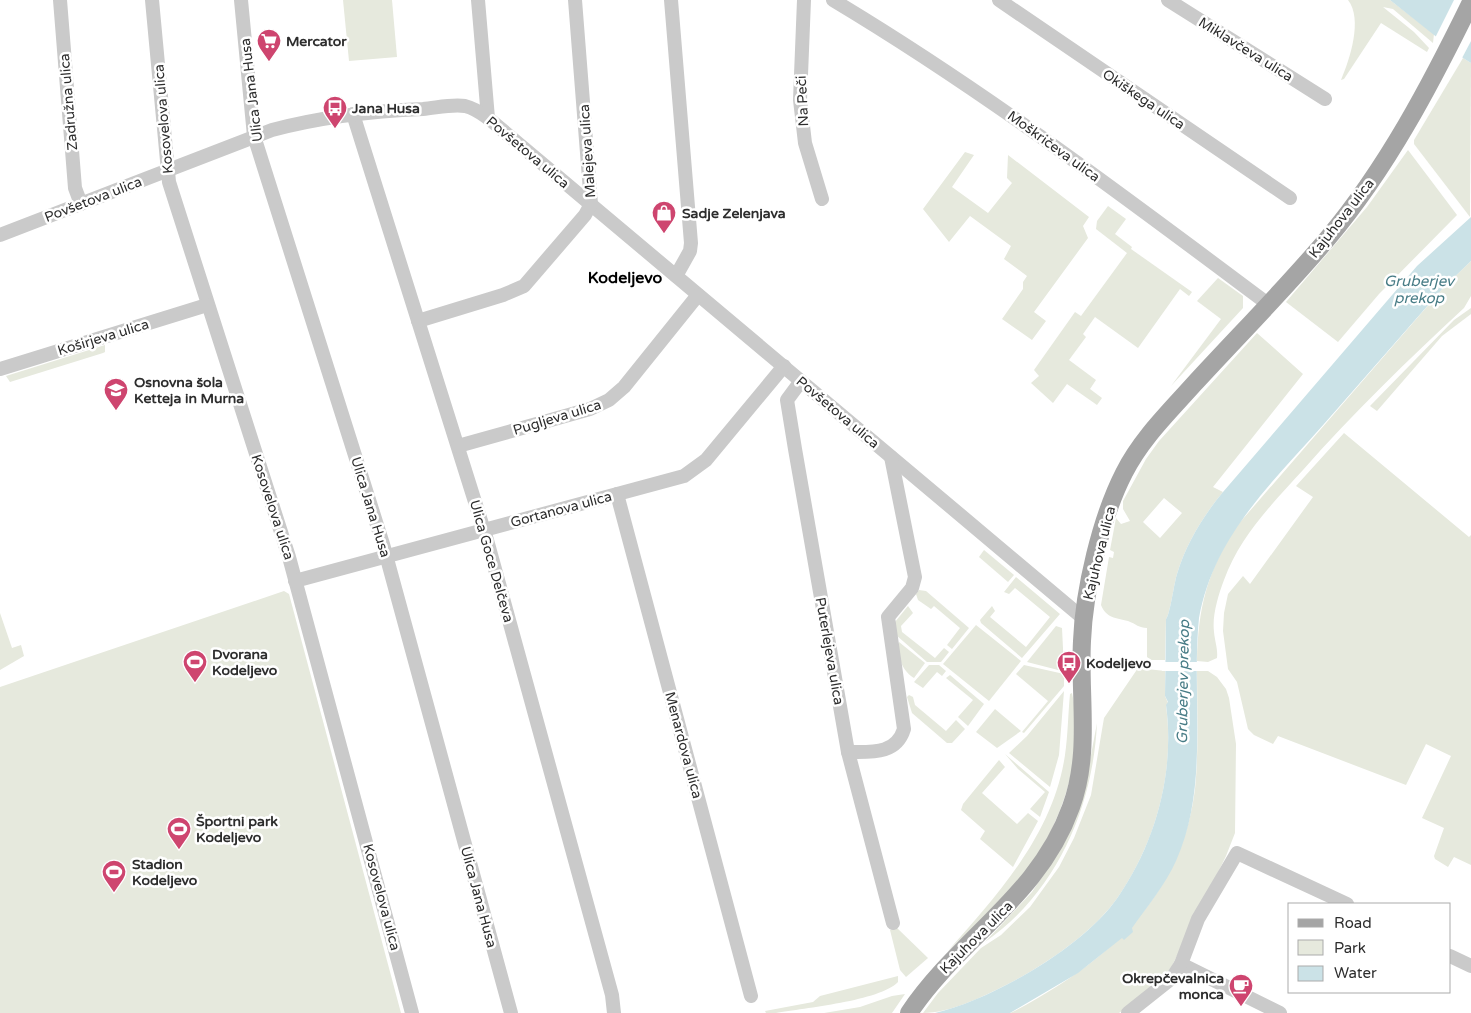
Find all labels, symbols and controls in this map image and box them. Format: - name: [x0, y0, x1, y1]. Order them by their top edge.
- street label: Miklavčeva ulica: [1195, 14, 1296, 85]
- supermarket icon: Mercator: [256, 28, 282, 62]
- place label: Mercator: [286, 33, 347, 50]
- street label: Ulica Jana Husa: [237, 37, 266, 143]
- street label: Zadružna ulica: [56, 53, 81, 151]
- street label: Kosovelova ulica: [150, 64, 177, 174]
- street label: Okiškega ulica: [1099, 66, 1188, 133]
- street label: Na Peči: [793, 75, 812, 127]
- bus stop icon: Jana Husa: [322, 95, 348, 129]
- place label: Jana Husa: [351, 100, 420, 117]
- street label: Malejeva ulica: [576, 104, 599, 198]
- street label: Moškričeva ulica: [1004, 107, 1103, 186]
- street label: Povšetova ulica: [483, 113, 573, 192]
- street label: Povšetova ulica: [42, 173, 144, 226]
- street label: Kajuhova ulica: [1305, 175, 1378, 261]
- shop icon: Sadje Zelenjava: [651, 200, 677, 234]
- place label: Sadje Zelenjava: [682, 205, 786, 222]
- district label: Kodeljevo: [588, 268, 663, 288]
- water label: Gruberjev prekop: [1384, 272, 1456, 307]
- street label: Koširjeva ulica: [55, 316, 151, 359]
- street label: Povšetova ulica: [793, 373, 883, 452]
- place label: Osnovna šola Ketteja in Murna: [134, 374, 244, 407]
- school or university icon: Osnovna šola Ketteja in Murna: [103, 377, 129, 411]
- street label: Pugljeva ulica: [511, 396, 603, 439]
- street label: Kosovelova ulica: [247, 452, 298, 562]
- street label: Ulica Jana Husa: [347, 455, 394, 560]
- street label: Gortanova ulica: [509, 488, 614, 531]
- street label: Ulica Goce Delčeva: [466, 498, 517, 624]
- street label: Kajuhova ulica: [1080, 505, 1119, 602]
- street label: Puterlejeva ulica: [812, 596, 847, 706]
- water label: Gruberjev prekop: [1173, 618, 1193, 744]
- place label: Dvorana Kodeljevo: [212, 646, 278, 679]
- sports icon: Dvorana Kodeljevo: [182, 649, 208, 683]
- bus stop icon: Kodeljevo: [1056, 650, 1082, 684]
- place label: Kodeljevo: [1086, 655, 1152, 672]
- street label: Menardova ulica: [661, 690, 706, 800]
- place label: Športni park Kodeljevo: [196, 813, 278, 846]
- sports icon: Športni park Kodeljevo: [166, 816, 192, 850]
- street label: Kosovelova ulica: [359, 842, 404, 952]
- street label: Ulica Jana Husa: [457, 845, 500, 950]
- place label: Stadion Kodeljevo: [132, 856, 198, 889]
- sports icon: Stadion Kodeljevo: [101, 859, 127, 893]
- street label: Kajuhova ulica: [936, 897, 1016, 977]
- legend: [1288, 903, 1451, 993]
- text: Road: [1334, 914, 1372, 932]
- text: Park: [1334, 939, 1366, 957]
- text: Water: [1334, 964, 1377, 982]
- place label: Okrepčevalnica monca: [1122, 970, 1224, 1003]
- cafe icon: Okrepčevalnica monca: [1228, 973, 1254, 1007]

